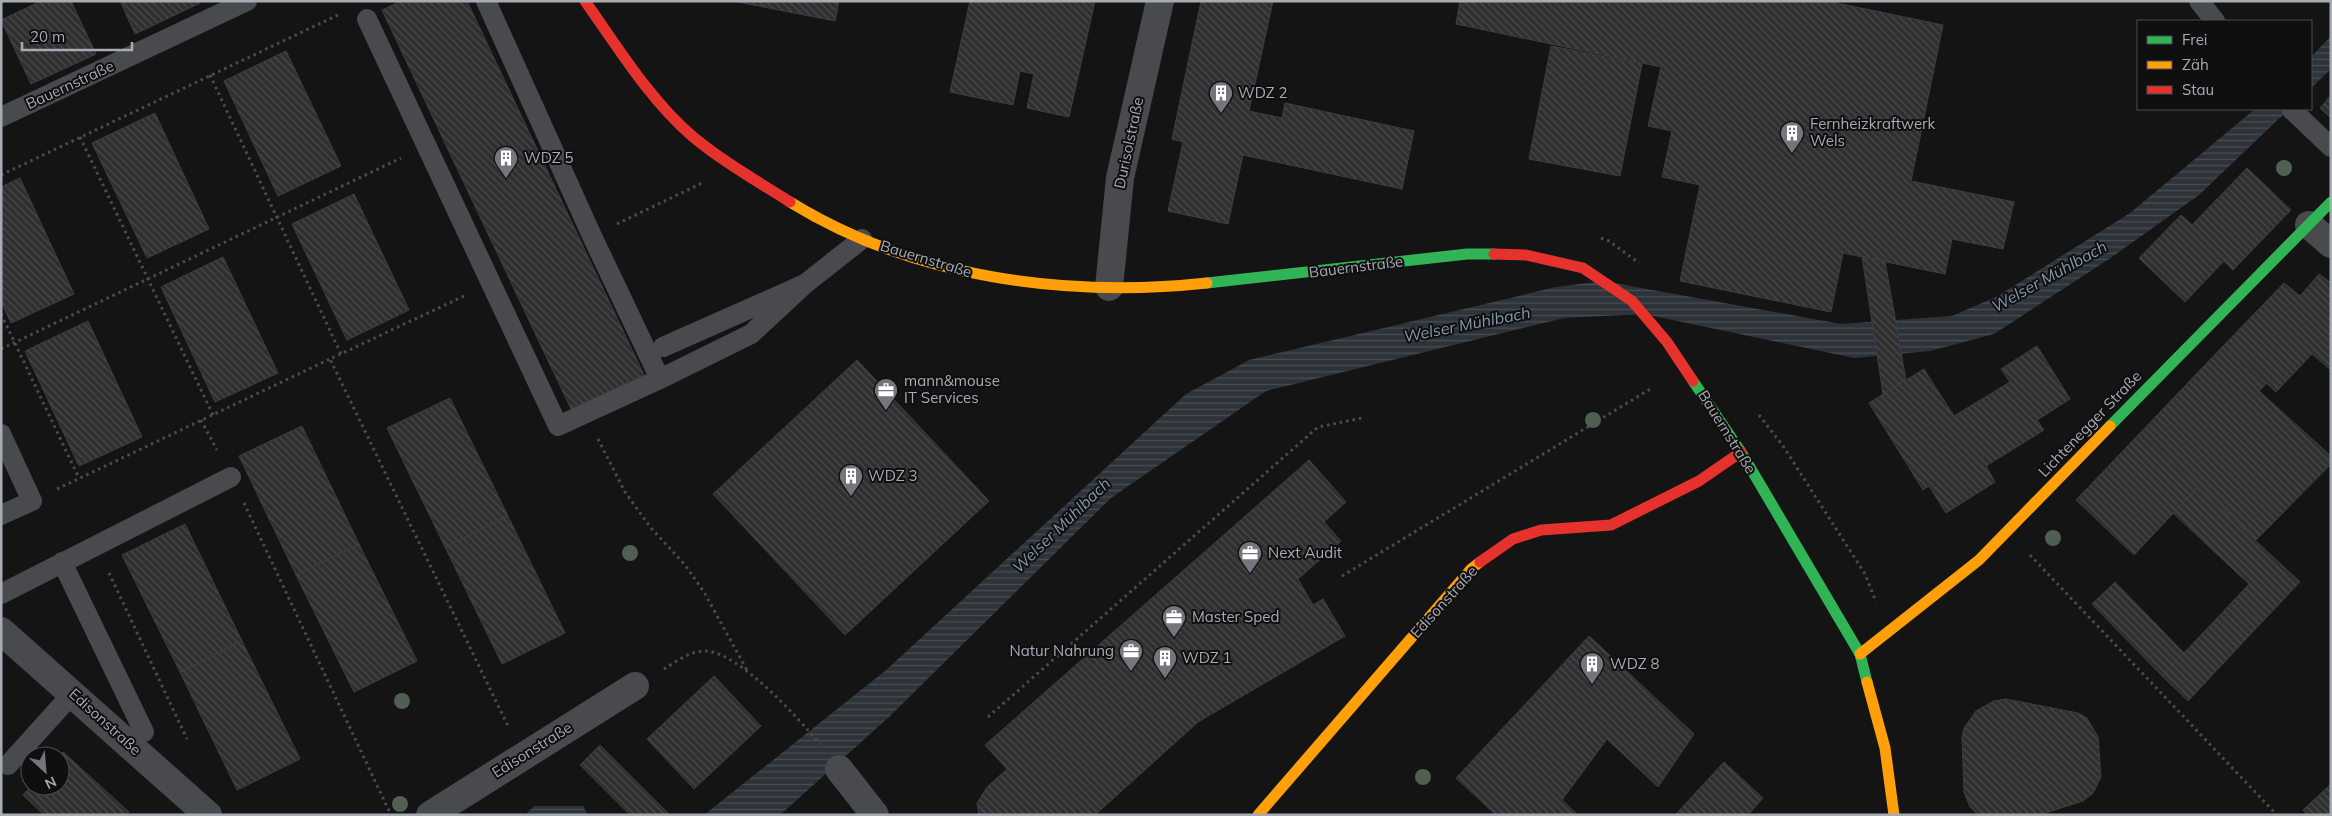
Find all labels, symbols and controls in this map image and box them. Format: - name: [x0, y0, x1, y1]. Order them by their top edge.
- scale bar: [22, 20, 132, 52]
- legend: [2137, 20, 2312, 110]
- text: 20 m: [30, 27, 65, 46]
- text: Frei: [2182, 30, 2207, 49]
- text: Zäh: [2182, 55, 2209, 74]
- street label: Bauernstraße: [23, 56, 117, 113]
- building icon: WDZ 2: [1208, 80, 1234, 114]
- text: Stau: [2182, 80, 2214, 99]
- place label: WDZ 2: [1238, 83, 1288, 102]
- street label: Durisolstraße: [1110, 95, 1147, 190]
- place label: Fernheizkraftwerk Wels: [1810, 114, 1936, 150]
- building icon: Fernheizkraftwerk Wels: [1779, 120, 1805, 154]
- building icon: WDZ 5: [493, 145, 519, 179]
- place label: WDZ 5: [524, 148, 574, 167]
- street label: Bauernstraße: [878, 236, 974, 281]
- water label: Welser Mühlbach: [1988, 236, 2110, 316]
- street label: Bauernstraße: [1308, 251, 1404, 282]
- water label: Welser Mühlbach: [1402, 302, 1532, 346]
- street label: Lichtenegger Straße: [2034, 367, 2145, 481]
- place label: mann&mouse IT Services: [904, 371, 1000, 407]
- office icon: mann&mouse IT Services: [873, 377, 899, 411]
- street label: Bauernstraße: [1694, 386, 1761, 477]
- building icon: WDZ 3: [838, 463, 864, 497]
- place label: WDZ 3: [868, 466, 918, 485]
- water label: Welser Mühlbach: [1008, 473, 1114, 577]
- office icon: Next Audit: [1237, 540, 1263, 574]
- place label: Next Audit: [1268, 543, 1342, 562]
- street label: Edisonstraße: [1406, 562, 1481, 642]
- office icon: Master Sped: [1161, 604, 1187, 638]
- place label: Master Sped: [1192, 607, 1279, 626]
- office icon: Natur Nahrung: [1118, 638, 1144, 672]
- place label: Natur Nahrung: [1010, 641, 1114, 660]
- building icon: WDZ 1: [1152, 645, 1178, 679]
- place label: WDZ 1: [1182, 648, 1232, 667]
- building icon: WDZ 8: [1579, 651, 1605, 685]
- place label: WDZ 8: [1610, 654, 1660, 673]
- street label: Edisonstraße: [65, 684, 145, 759]
- street label: Edisonstraße: [488, 717, 575, 782]
- north arrow: [20, 746, 70, 796]
- text: N: [42, 772, 59, 793]

